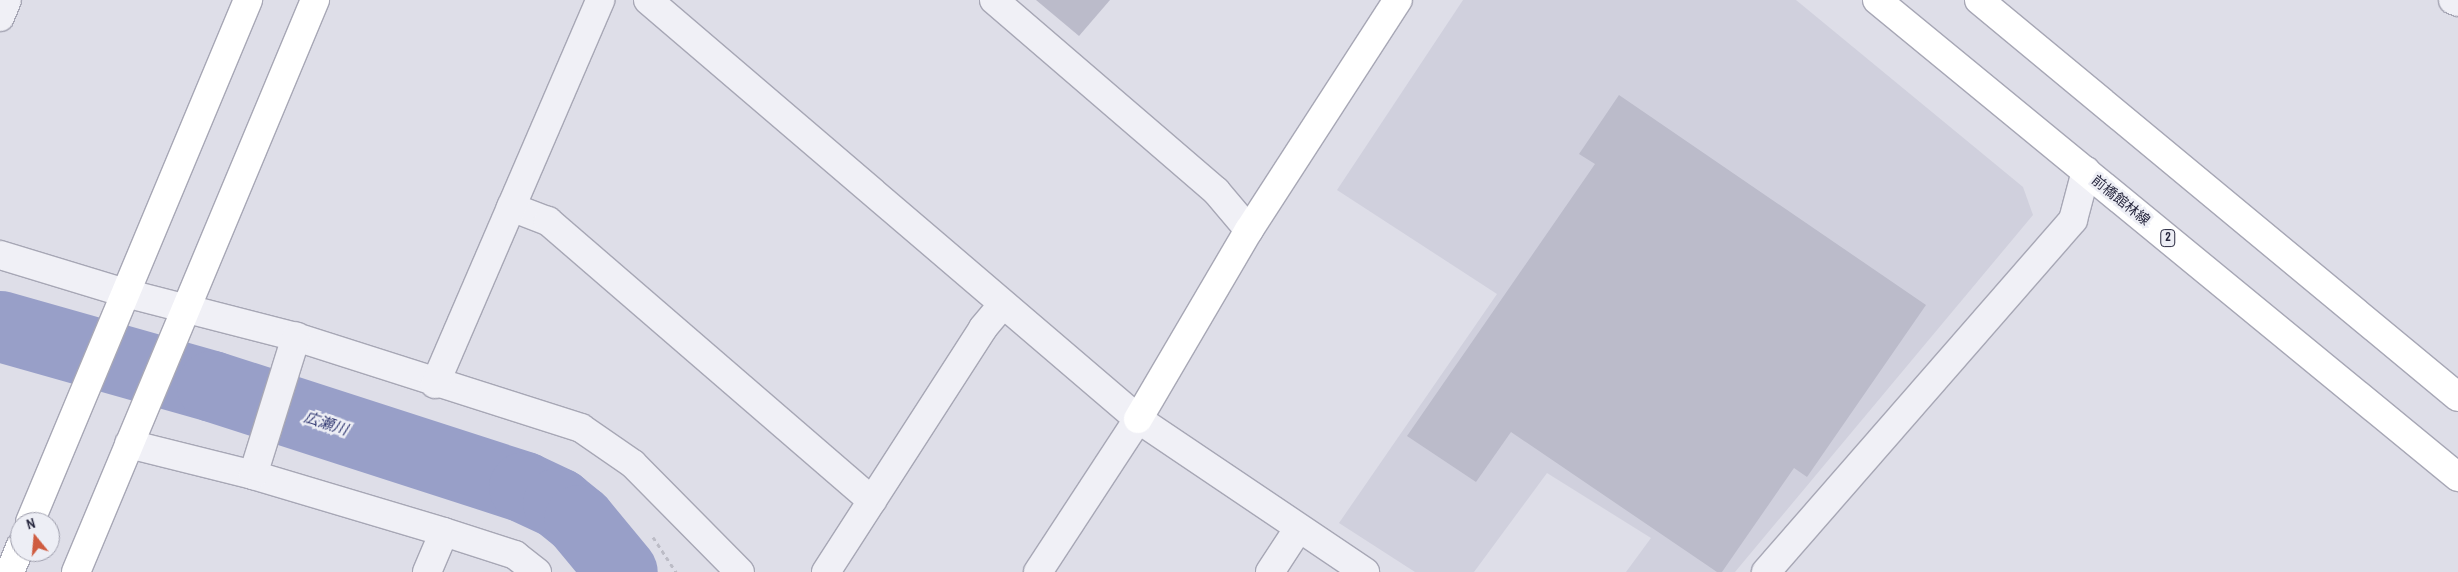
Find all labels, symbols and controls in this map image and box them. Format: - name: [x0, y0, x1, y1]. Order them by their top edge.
- street label: 前橋館林線: [2089, 171, 2153, 229]
- road number: 2: [2159, 228, 2177, 248]
- water label: 広瀬川: [302, 407, 350, 439]
- north arrow: [10, 512, 60, 562]
- text: N: [24, 514, 37, 533]

